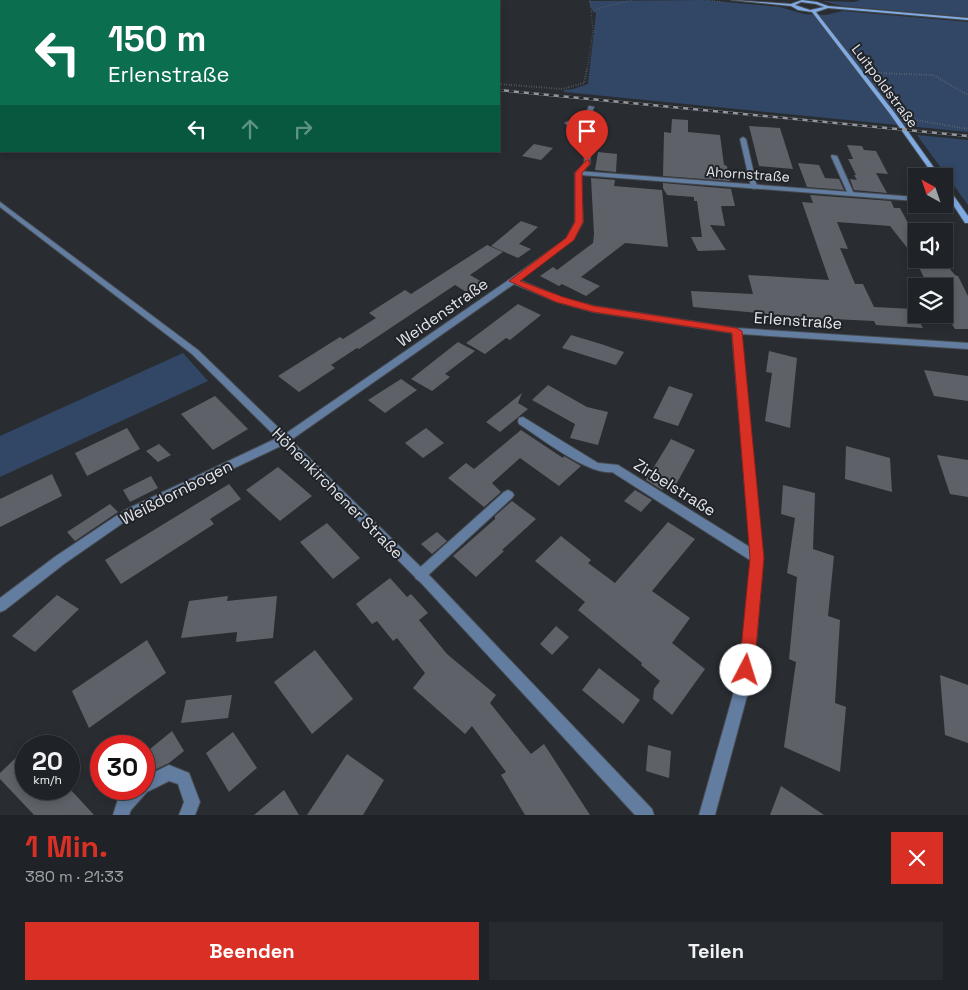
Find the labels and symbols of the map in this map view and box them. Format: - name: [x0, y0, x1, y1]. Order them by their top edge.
- street label: Luitpoldstraße: [848, 41, 922, 131]
- pin: [566, 110, 608, 161]
- street label: Ahornstraße: [706, 162, 790, 186]
- north arrow: [908, 168, 952, 212]
- street label: Weidenstraße: [392, 273, 492, 352]
- street label: Erlenstraße: [753, 307, 843, 334]
- street label: Höhenkirchener Straße: [267, 423, 408, 564]
- street label: Zirbelstraße: [630, 454, 720, 521]
- street label: Weißdornbogen: [117, 455, 236, 530]
- position arrow: [719, 643, 771, 695]
- speed limit sign: 30: [90, 735, 155, 800]

